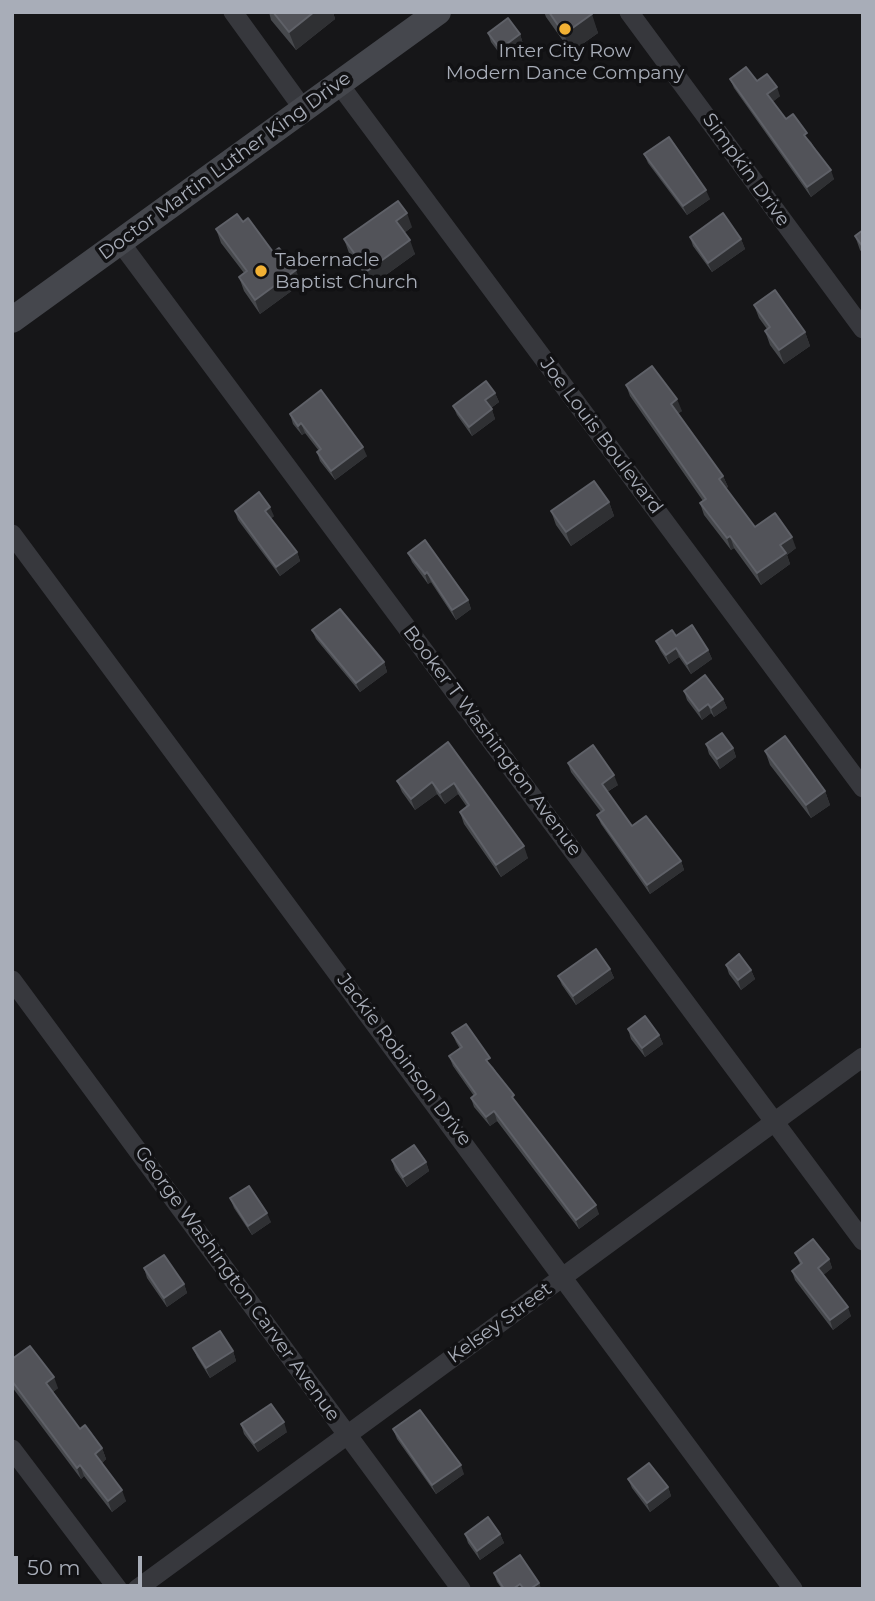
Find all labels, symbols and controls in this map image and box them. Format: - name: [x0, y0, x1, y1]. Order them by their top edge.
- marker: Inter City Row Modern Dance Company: [557, 21, 573, 37]
- place label: Inter City Row Modern Dance Company: [446, 40, 684, 84]
- street label: Doctor Martin Luther King Drive: [95, 67, 355, 265]
- street label: Simpkin Drive: [697, 109, 795, 231]
- place label: Tabernacle Baptist Church: [275, 249, 418, 293]
- marker: Tabernacle Baptist Church: [253, 263, 269, 279]
- street label: Joe Louis Boulevard: [535, 353, 667, 519]
- street label: Booker T Washington Avenue: [398, 621, 586, 861]
- street label: Jackie Robinson Drive: [332, 969, 476, 1151]
- street label: George Washington Carver Avenue: [129, 1142, 345, 1426]
- street label: Kelsey Street: [444, 1278, 556, 1368]
- scale bar: [18, 1542, 145, 1586]
- text: 50 m: [27, 1555, 81, 1580]

